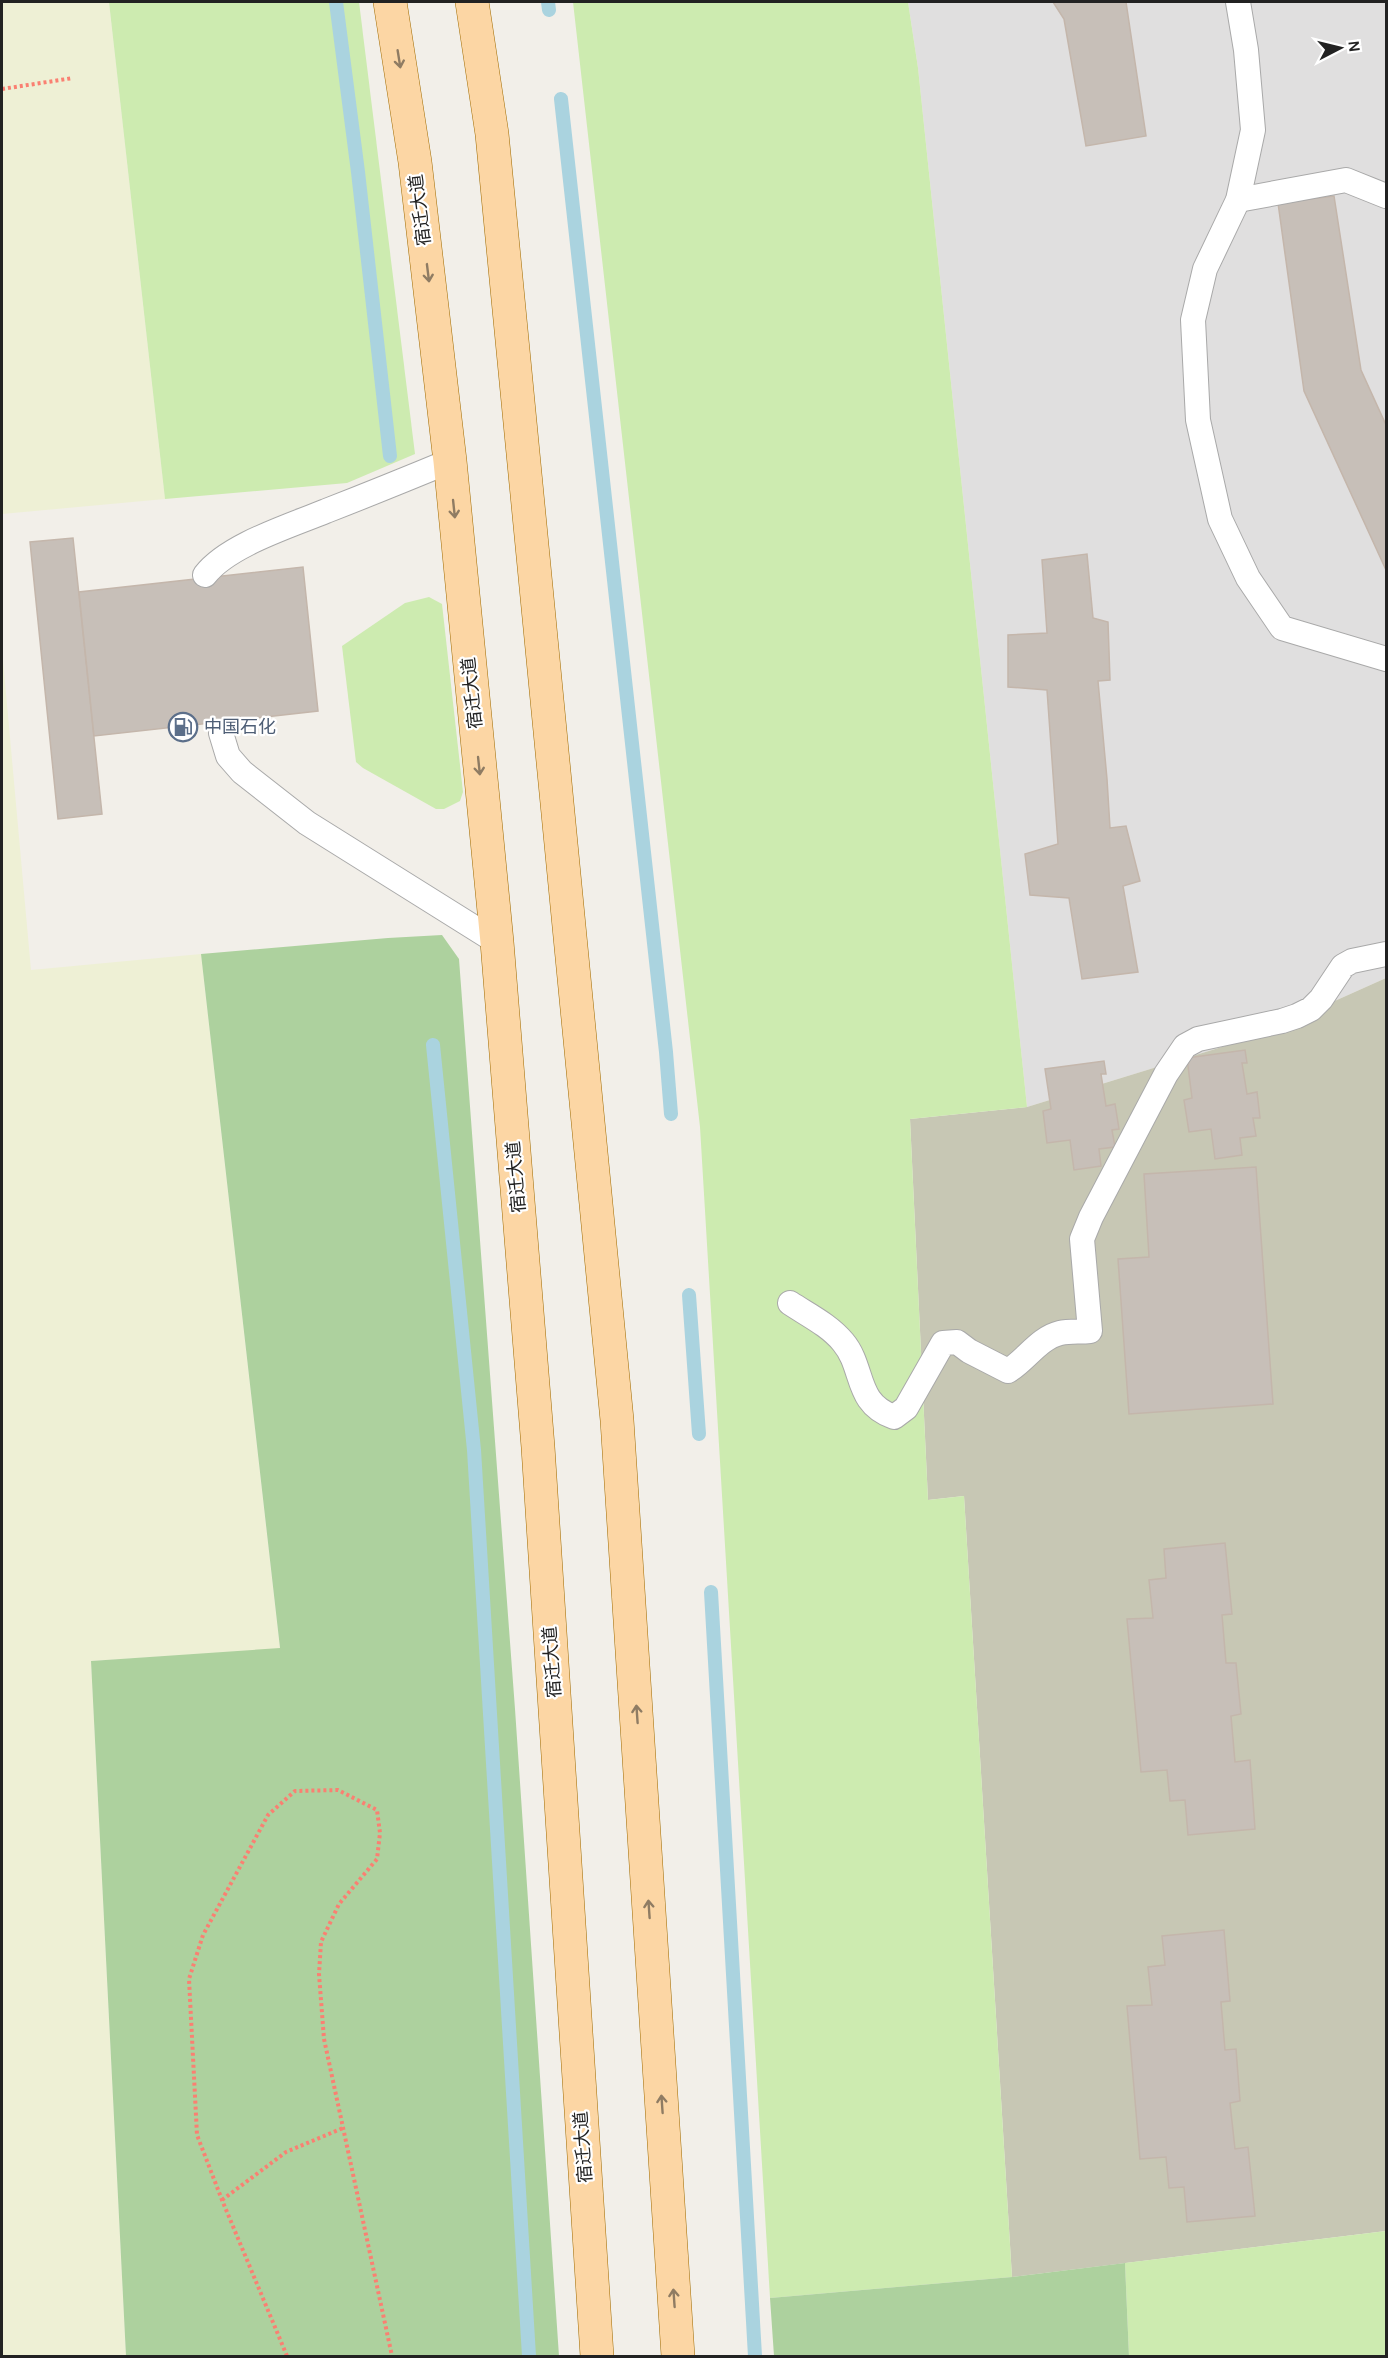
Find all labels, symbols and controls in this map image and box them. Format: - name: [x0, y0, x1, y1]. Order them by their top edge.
- north arrow: [1310, 18, 1370, 78]
- text: N: [1344, 39, 1365, 53]
- one-way arrow: [394, 49, 405, 69]
- street label: 宿迁大道: [405, 173, 435, 247]
- one-way arrow: [422, 263, 433, 283]
- one-way arrow: [449, 498, 460, 518]
- street label: 宿迁大道: [457, 656, 487, 730]
- fuel station icon: 中国石化: [167, 711, 199, 743]
- place label: 中国石化: [204, 716, 276, 738]
- one-way arrow: [474, 755, 485, 775]
- street label: 宿迁大道: [502, 1140, 530, 1214]
- street label: 宿迁大道: [539, 1625, 565, 1699]
- one-way arrow: [631, 1705, 642, 1725]
- one-way arrow: [644, 1899, 655, 1919]
- one-way arrow: [656, 2094, 667, 2114]
- street label: 宿迁大道: [570, 2110, 596, 2184]
- one-way arrow: [669, 2289, 680, 2309]

